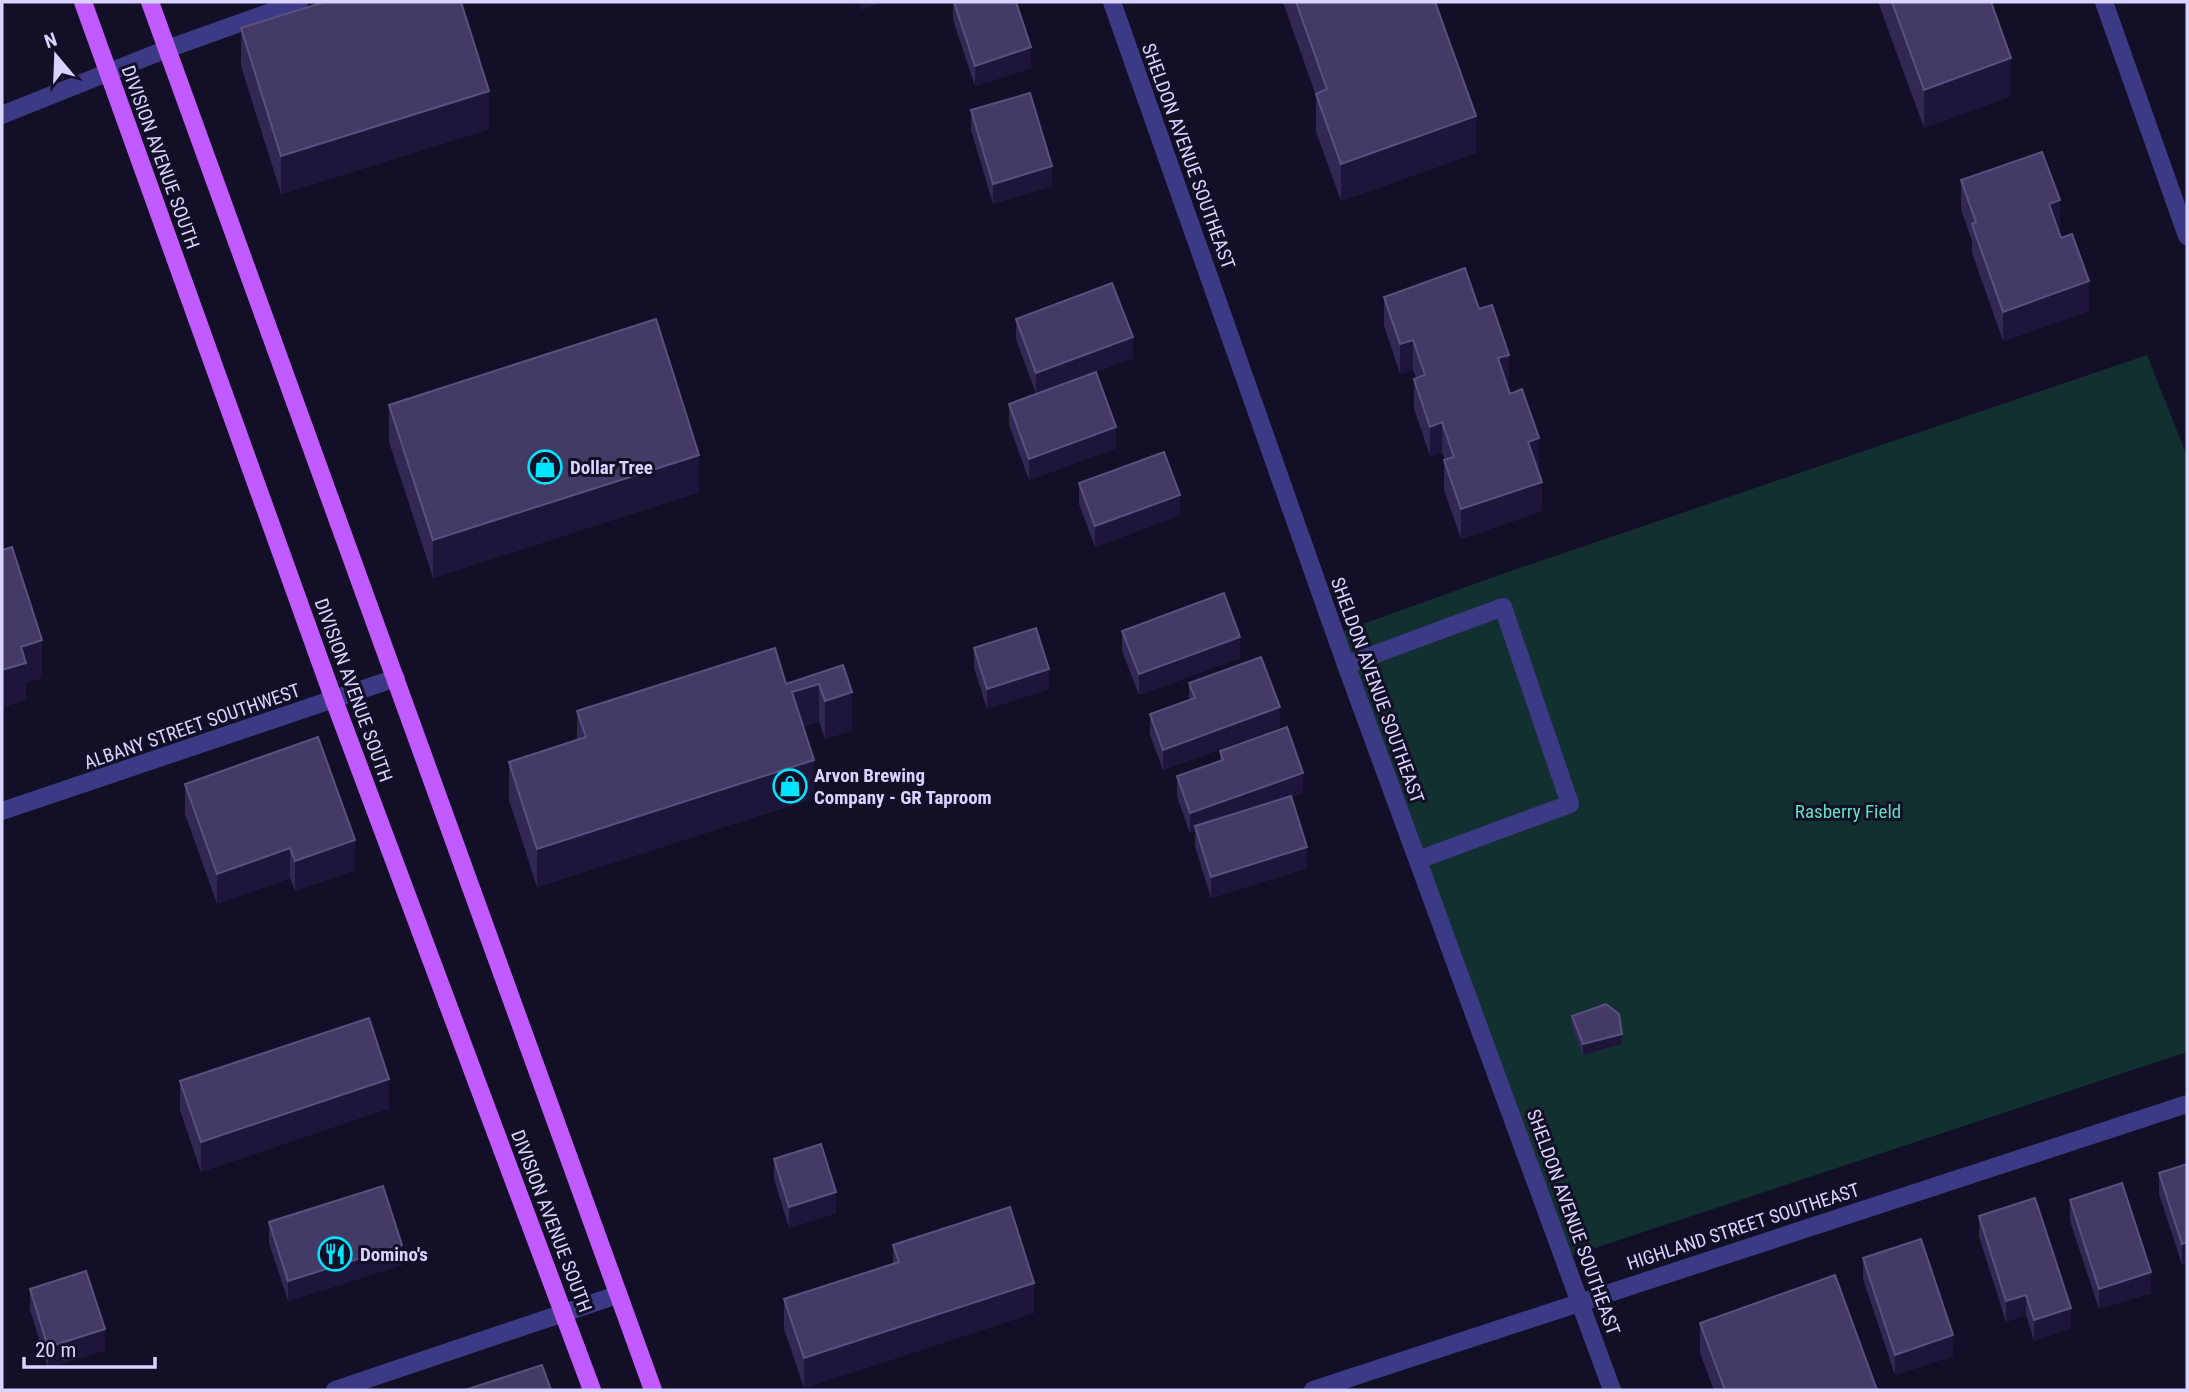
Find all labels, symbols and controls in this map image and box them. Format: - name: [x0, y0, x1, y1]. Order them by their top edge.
- north arrow: [21, 21, 91, 91]
- text: N: [41, 28, 60, 53]
- street label: SHELDON AVENUE SOUTHEAST: [1137, 40, 1240, 272]
- street label: DIVISION AVENUE SOUTH: [117, 62, 204, 252]
- shop icon: Dollar Tree: [526, 448, 564, 486]
- place label: Dollar Tree: [570, 456, 653, 479]
- street label: SHELDON AVENUE SOUTHEAST: [1326, 574, 1429, 806]
- street label: DIVISION AVENUE SOUTH: [310, 595, 397, 785]
- street label: ALBANY STREET SOUTHWEST: [81, 679, 303, 774]
- place label: Arvon Brewing Company - GR Taproom: [814, 764, 992, 809]
- shop icon: Arvon Brewing Company - GR Taproom: [771, 767, 809, 805]
- park label: Rasberry Field: [1795, 800, 1901, 823]
- street label: SHELDON AVENUE SOUTHEAST: [1522, 1106, 1625, 1338]
- street label: DIVISION AVENUE SOUTH: [506, 1127, 597, 1316]
- street label: HIGHLAND STREET SOUTHEAST: [1624, 1178, 1862, 1275]
- restaurant icon: Domino's: [316, 1235, 354, 1273]
- place label: Domino's: [360, 1243, 428, 1266]
- scale bar: [24, 1326, 156, 1370]
- text: 20 m: [35, 1338, 76, 1362]

